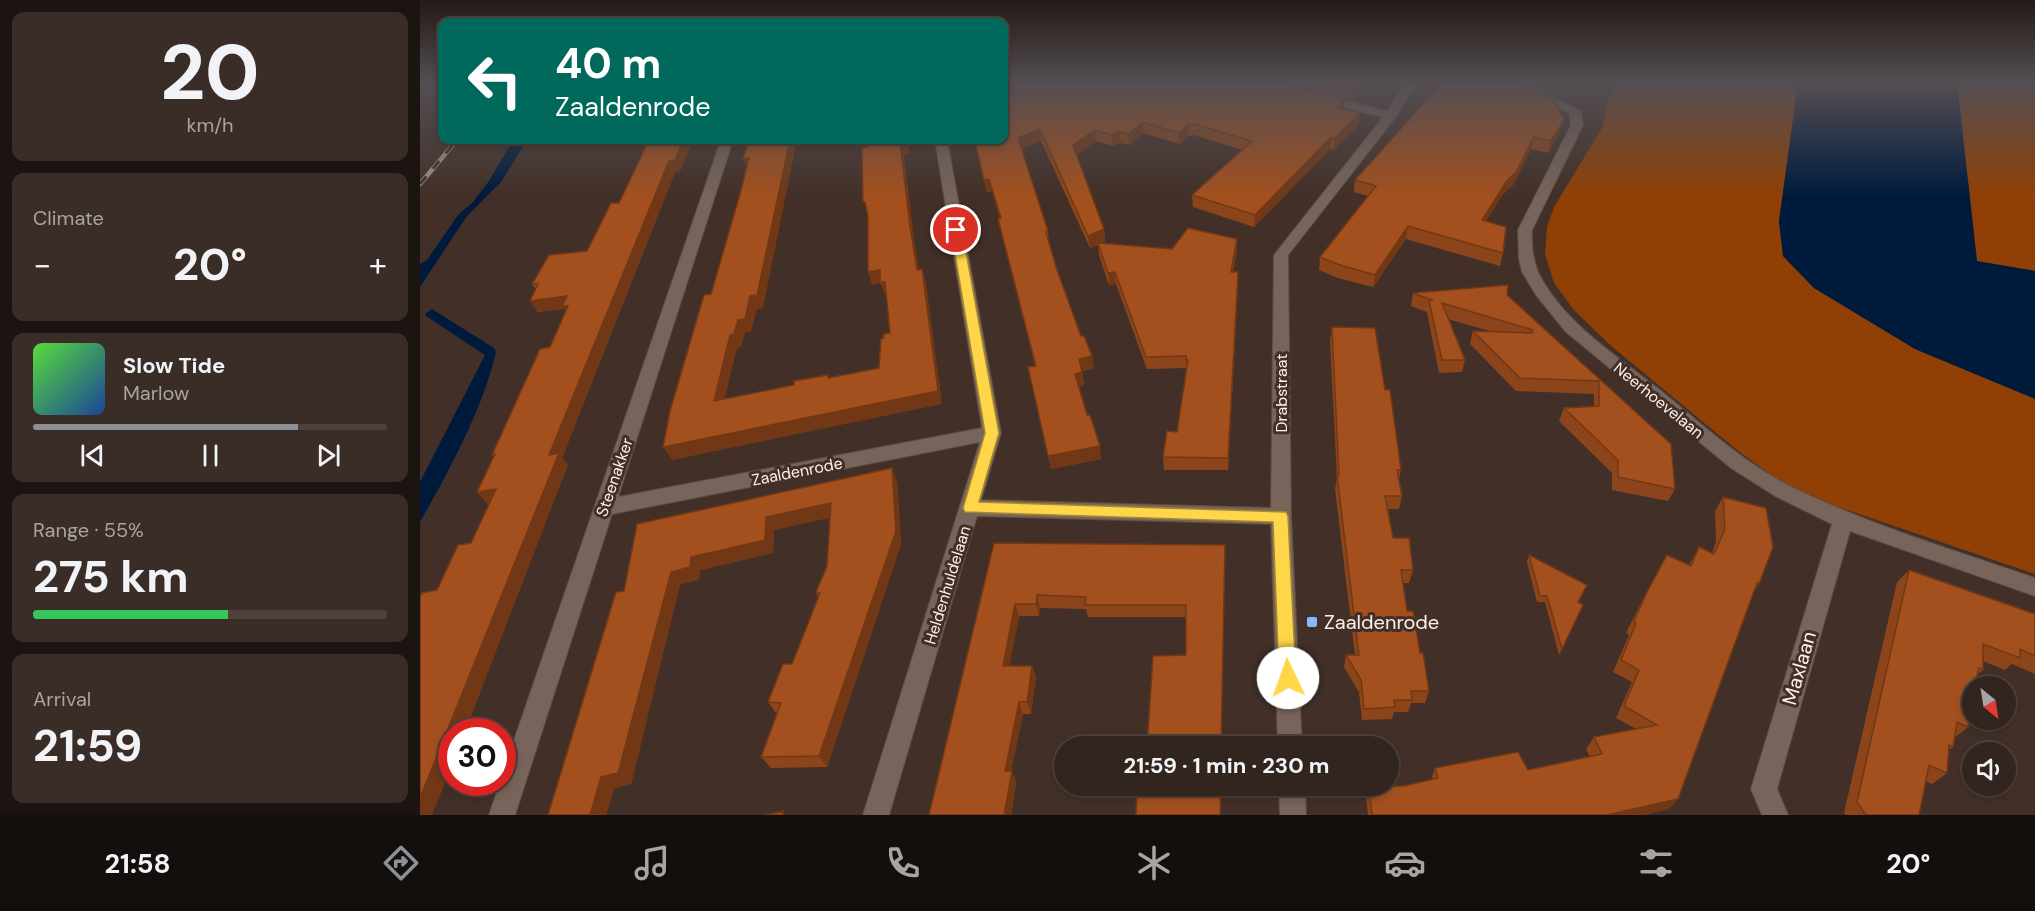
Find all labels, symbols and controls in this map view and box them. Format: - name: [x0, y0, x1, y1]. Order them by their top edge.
- text: 20: [160, 22, 260, 123]
- text: 40 m: [555, 36, 661, 91]
- icon: left: [456, 42, 534, 120]
- text: Zaaldenrode: [555, 89, 711, 124]
- text: km/h: [186, 112, 234, 138]
- pin: [930, 204, 981, 255]
- text: Climate: [33, 205, 104, 231]
- icon: arrive: [939, 213, 972, 246]
- text: 20°: [173, 235, 247, 294]
- text: −: [33, 243, 51, 286]
- text: +: [369, 243, 387, 286]
- text: Slow Tide: [123, 351, 225, 380]
- street label: Drabstraat: [1271, 354, 1292, 432]
- street label: Neerhoevelaan: [1609, 358, 1708, 443]
- text: Marlow: [123, 380, 189, 406]
- street label: Steenakker: [591, 435, 638, 519]
- icon: previous: [76, 439, 109, 472]
- icon: pause: [194, 439, 227, 472]
- icon: next: [312, 439, 345, 472]
- street label: Zaaldenrode: [750, 452, 844, 491]
- text: Range · 55%: [33, 517, 144, 543]
- street label: Heldenhuldelaan: [919, 523, 976, 647]
- text: 275 km: [33, 547, 189, 606]
- place label: Zaaldenrode: [1324, 609, 1439, 635]
- marker: Zaaldenrode: [1305, 615, 1319, 629]
- street label: Maxlaan: [1776, 628, 1822, 708]
- position arrow: [1256, 646, 1320, 710]
- north arrow: [1962, 676, 2016, 730]
- map controls: [1962, 676, 2016, 796]
- text: Arrival: [33, 686, 91, 712]
- text: 21:59: [33, 716, 142, 775]
- speed limit sign: 30: [438, 718, 516, 796]
- button: sound: [1962, 742, 2016, 796]
- text: 21:59 · 1 min · 230 m: [1124, 751, 1330, 780]
- icon: directions: [380, 842, 422, 884]
- icon: music: [631, 842, 673, 884]
- icon: phone: [882, 842, 924, 884]
- icon: climate: [1133, 842, 1175, 884]
- icon: car: [1384, 842, 1426, 884]
- icon: filters: [1635, 842, 1677, 884]
- text: 21:58: [105, 846, 171, 881]
- text: 20°: [1886, 846, 1930, 881]

